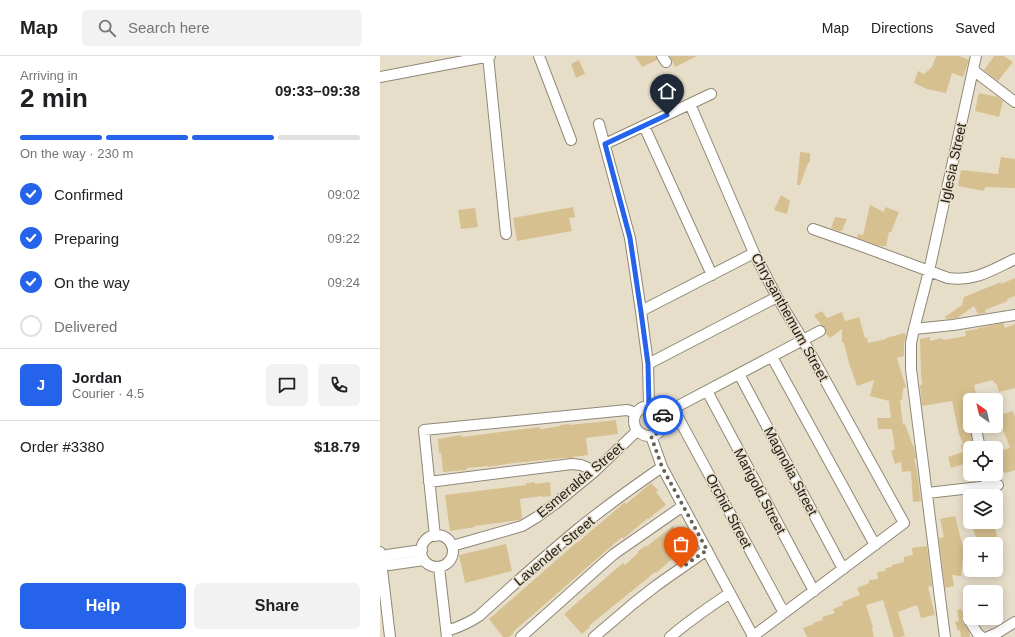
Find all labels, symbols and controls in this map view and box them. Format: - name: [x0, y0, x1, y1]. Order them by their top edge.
- search box: [82, 10, 362, 46]
- text: Map: [20, 17, 58, 38]
- icon: search: [96, 17, 118, 39]
- text: Search here: [128, 19, 210, 36]
- text: Map: [822, 20, 849, 36]
- text: Directions: [871, 20, 933, 36]
- text: Saved: [955, 20, 995, 36]
- text: Arriving in: [20, 68, 78, 83]
- pin: [650, 74, 684, 115]
- icon: home: [656, 80, 678, 102]
- text: 09:33–09:38: [275, 82, 360, 99]
- text: 2 min: [20, 83, 88, 113]
- street label: Iglesia Street: [937, 121, 969, 205]
- text: On the way · 230 m: [20, 146, 133, 161]
- icon: check: [20, 183, 42, 205]
- text: Confirmed: [54, 186, 123, 203]
- text: 09:02: [327, 187, 360, 202]
- icon: check: [20, 227, 42, 249]
- text: Preparing: [54, 230, 119, 247]
- text: 09:22: [327, 231, 360, 246]
- street label: Chrysanthemum Street: [748, 250, 832, 384]
- icon: check: [20, 271, 42, 293]
- text: On the way: [54, 274, 130, 291]
- text: 09:24: [327, 275, 360, 290]
- text: Delivered: [54, 318, 117, 335]
- button: chat: [266, 364, 308, 406]
- button: phone: [318, 364, 360, 406]
- text: Jordan: [72, 369, 122, 386]
- text: J: [37, 376, 45, 393]
- text: Courier · 4.5: [72, 386, 144, 401]
- north arrow: [963, 393, 1003, 433]
- map controls: [963, 393, 1003, 625]
- courier: [643, 395, 683, 435]
- icon: car: [652, 404, 674, 426]
- street label: Magnolia Street: [761, 424, 821, 518]
- text: Order #3380: [20, 438, 104, 455]
- text: $18.79: [314, 438, 360, 455]
- street label: Esmeralda Street: [533, 439, 627, 521]
- button: locate: [963, 441, 1003, 481]
- street label: Marigold Street: [731, 445, 789, 537]
- street label: Orchid Street: [703, 471, 755, 551]
- button: layers: [963, 489, 1003, 529]
- street label: Lavender Street: [511, 513, 597, 589]
- pin: [664, 527, 698, 568]
- icon: bag: [670, 533, 692, 555]
- button: +: [963, 537, 1003, 577]
- button: Help: [20, 583, 186, 629]
- button: Share: [194, 583, 360, 629]
- button: −: [963, 585, 1003, 625]

